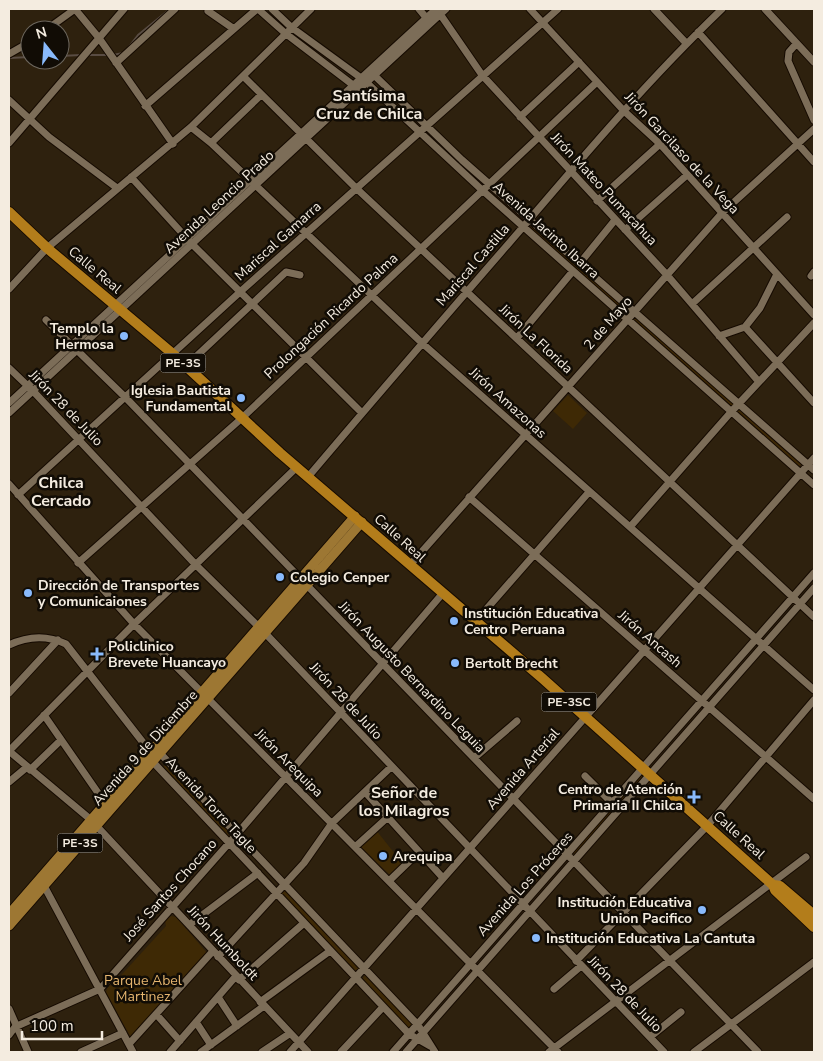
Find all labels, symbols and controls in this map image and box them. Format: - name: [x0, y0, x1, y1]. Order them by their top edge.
- north arrow: [20, 20, 70, 70]
- text: N: [34, 22, 49, 44]
- district label: Santísima Cruz de Chilca: [316, 85, 422, 125]
- street label: Jirón Garcilaso de la Vega: [620, 87, 744, 218]
- street label: Jirón Mateo Pumacahua: [546, 128, 661, 250]
- street label: Avenida Leoncio Prado: [160, 146, 278, 258]
- street label: Avenida Jacinto Ibarra: [489, 177, 603, 283]
- street label: Mariscal Gamarra: [231, 197, 325, 285]
- street label: Mariscal Castilla: [432, 220, 514, 310]
- street label: Calle Real: [64, 242, 126, 298]
- street label: Prolongación Ricardo Palma: [260, 249, 402, 383]
- street label: 2 de Mayo: [579, 292, 637, 354]
- street label: Jirón La Florida: [494, 299, 577, 378]
- place label: Templo la Hermosa: [50, 319, 114, 354]
- marker: Templo la Hermosa: [118, 330, 130, 342]
- road number: PE-3S: [160, 353, 206, 372]
- street label: Jirón Amazonas: [465, 363, 551, 443]
- street label: Jirón 28 de Julio: [24, 365, 107, 450]
- place label: Iglesia Bautista Fundamental: [131, 381, 232, 416]
- marker: Iglesia Bautista Fundamental: [235, 392, 247, 404]
- district label: Chilca Cercado: [31, 472, 91, 512]
- street label: Calle Real: [370, 509, 431, 567]
- place label: Colegio Cenper: [290, 568, 390, 587]
- marker: Colegio Cenper: [274, 571, 286, 583]
- place label: Dirección de Transportes y Comunicaiones: [37, 576, 200, 611]
- marker: Dirección de Transportes y Comunicaiones: [22, 587, 34, 599]
- street label: Jirón Augusto Bernardino Leguia: [334, 596, 490, 757]
- place label: Institución Educativa Centro Peruana: [464, 604, 598, 639]
- street label: Jirón Ancash: [613, 605, 686, 672]
- marker: Institución Educativa Centro Peruana: [448, 615, 460, 627]
- place label: Policlinico Brevete Huancayo: [108, 637, 226, 672]
- marker: Policlinico Brevete Huancayo: [90, 647, 104, 661]
- place label: Bertolt Brecht: [465, 654, 558, 673]
- marker: Bertolt Brecht: [449, 657, 461, 669]
- street label: Jirón 28 de Julio: [305, 658, 387, 744]
- street label: Avenida 9 de Diciembre: [88, 686, 202, 810]
- road number: PE-3SC: [542, 692, 596, 712]
- street label: Avenida Arterial: [482, 723, 564, 814]
- street label: Jirón Arequipa: [250, 724, 327, 801]
- street label: Avenida Torre Tagle: [161, 753, 261, 857]
- place label: Centro de Atención Primaria II Chilca: [558, 780, 683, 815]
- district label: Señor de los Milagros: [358, 782, 450, 822]
- marker: Centro de Atención Primaria II Chilca: [687, 790, 701, 804]
- street label: Calle Real: [709, 806, 770, 864]
- street label: Avenida Los Próceres: [473, 827, 577, 940]
- road number: PE-3S: [58, 834, 102, 852]
- street label: José Santos Chocano: [118, 835, 221, 946]
- place label: Arequipa: [393, 847, 453, 866]
- marker: Arequipa: [377, 850, 389, 862]
- place label: Institución Educativa Union Pacifico: [558, 893, 692, 928]
- street label: Jirón Humboldt: [183, 901, 263, 985]
- marker: Institución Educativa Union Pacifico: [696, 904, 708, 916]
- place label: Institución Educativa La Cantuta: [546, 929, 755, 948]
- marker: Institución Educativa La Cantuta: [530, 932, 542, 944]
- street label: Jirón 28 de Julio: [583, 951, 666, 1036]
- park label: Parque Abel Martinez: [104, 971, 183, 1006]
- scale bar: [22, 1008, 102, 1040]
- text: 100 m: [30, 1016, 74, 1036]

